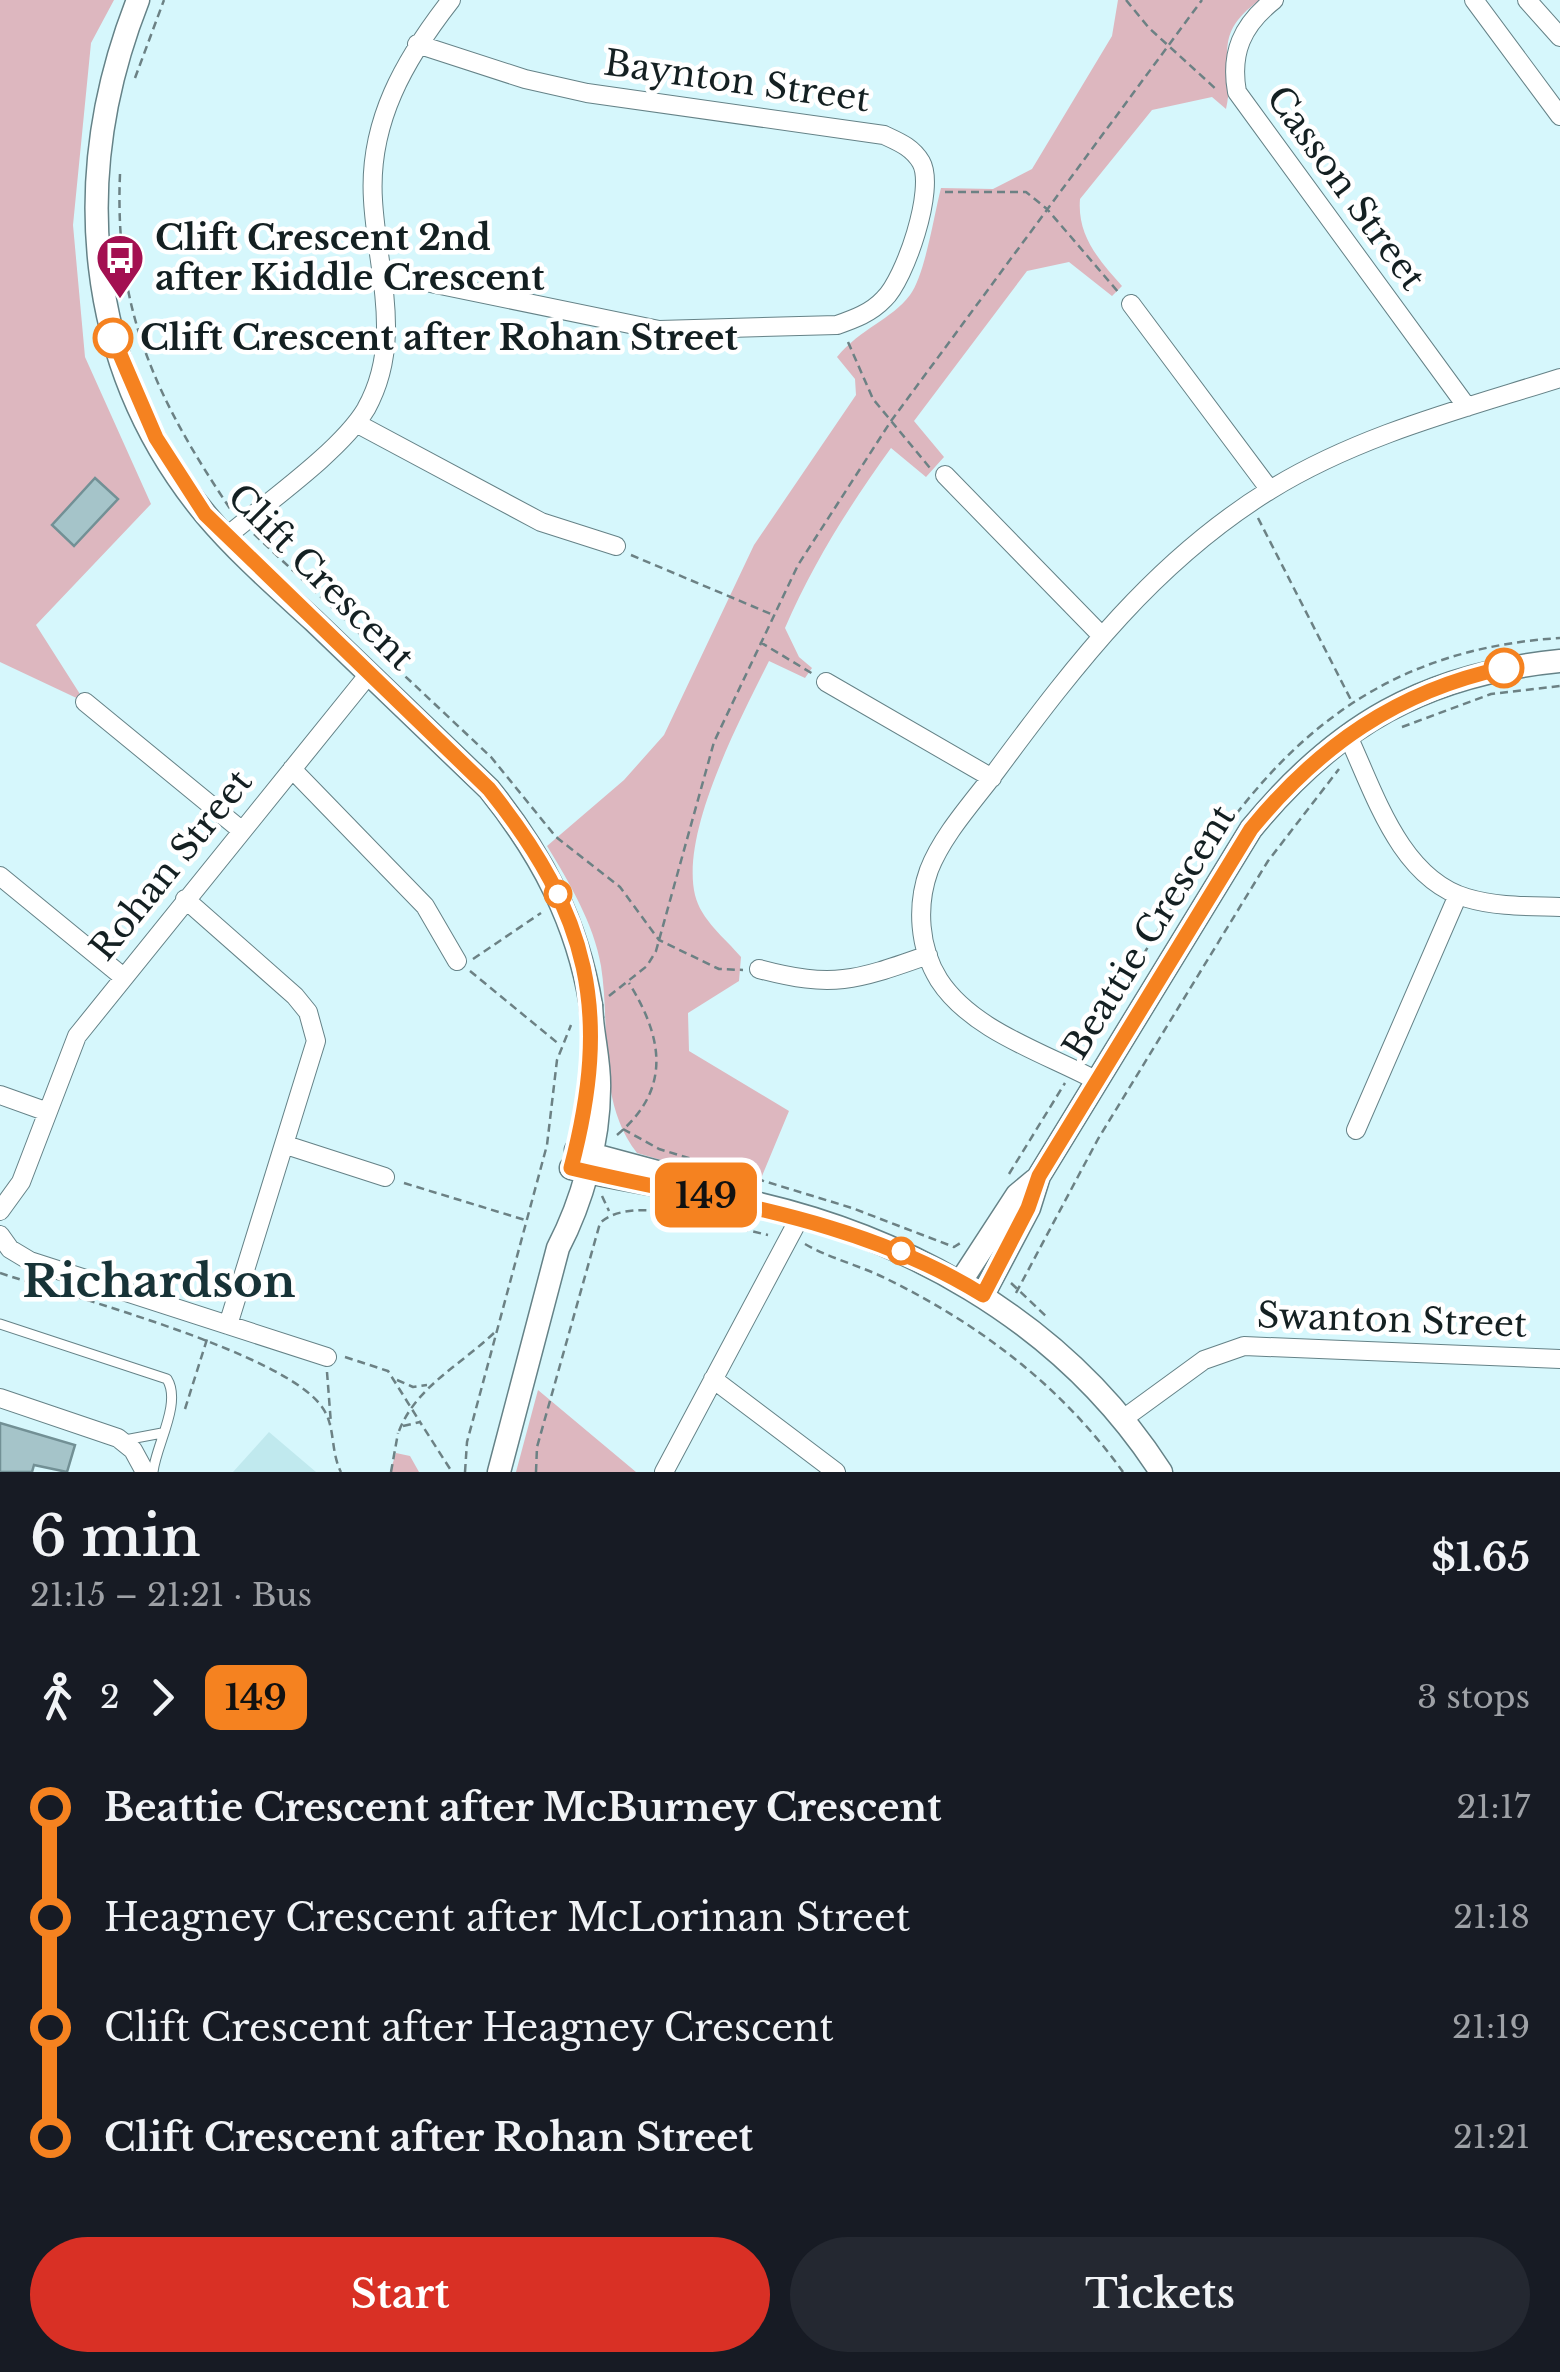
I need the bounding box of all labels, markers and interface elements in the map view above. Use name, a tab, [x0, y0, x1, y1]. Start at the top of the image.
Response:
street label: Baynton Street	[602, 41, 873, 120]
street label: Casson Street	[1258, 77, 1435, 298]
place label: Clift Crescent 2nd after Kiddle Crescent	[155, 216, 545, 299]
bus stop icon: Clift Crescent 2nd after Kiddle Crescent	[94, 232, 146, 300]
place label: Clift Crescent after Rohan Street	[140, 316, 738, 359]
marker: Clift Crescent after Rohan Street	[94, 319, 132, 357]
street label: Clift Crescent	[219, 475, 423, 679]
unlabelled marker	[1485, 649, 1523, 687]
street label: Rohan Street	[81, 761, 261, 969]
street label: Beattie Crescent	[1053, 797, 1244, 1067]
unlabelled marker	[545, 881, 571, 907]
line badge: 149	[648, 1162, 764, 1228]
text: 149	[675, 1174, 737, 1217]
unlabelled marker	[888, 1238, 914, 1264]
district label: Richardson	[22, 1253, 296, 1309]
street label: Swanton Street	[1256, 1293, 1528, 1346]
text: 6 min	[30, 1503, 201, 1571]
text: $1.65	[1431, 1534, 1530, 1581]
text: 21:15 – 21:21 · Bus	[30, 1575, 312, 1615]
icon: walk	[30, 1670, 85, 1725]
icon: forward	[135, 1670, 190, 1725]
text: 149	[225, 1676, 287, 1719]
text: 2	[100, 1677, 120, 1717]
text: 3 stops	[1417, 1677, 1530, 1717]
text: Beattie Crescent after McBurney Crescent	[104, 1784, 942, 1831]
text: 21:17	[1457, 1787, 1530, 1827]
text: Heagney Crescent after McLorinan Street	[104, 1894, 910, 1941]
text: 21:18	[1453, 1897, 1530, 1937]
text: Clift Crescent after Heagney Crescent	[104, 2004, 834, 2051]
text: 21:19	[1452, 2007, 1530, 2047]
text: Clift Crescent after Rohan Street	[104, 2114, 753, 2161]
text: 21:21	[1453, 2117, 1530, 2157]
button: Start	[30, 2237, 770, 2352]
button: Tickets	[790, 2237, 1530, 2352]

